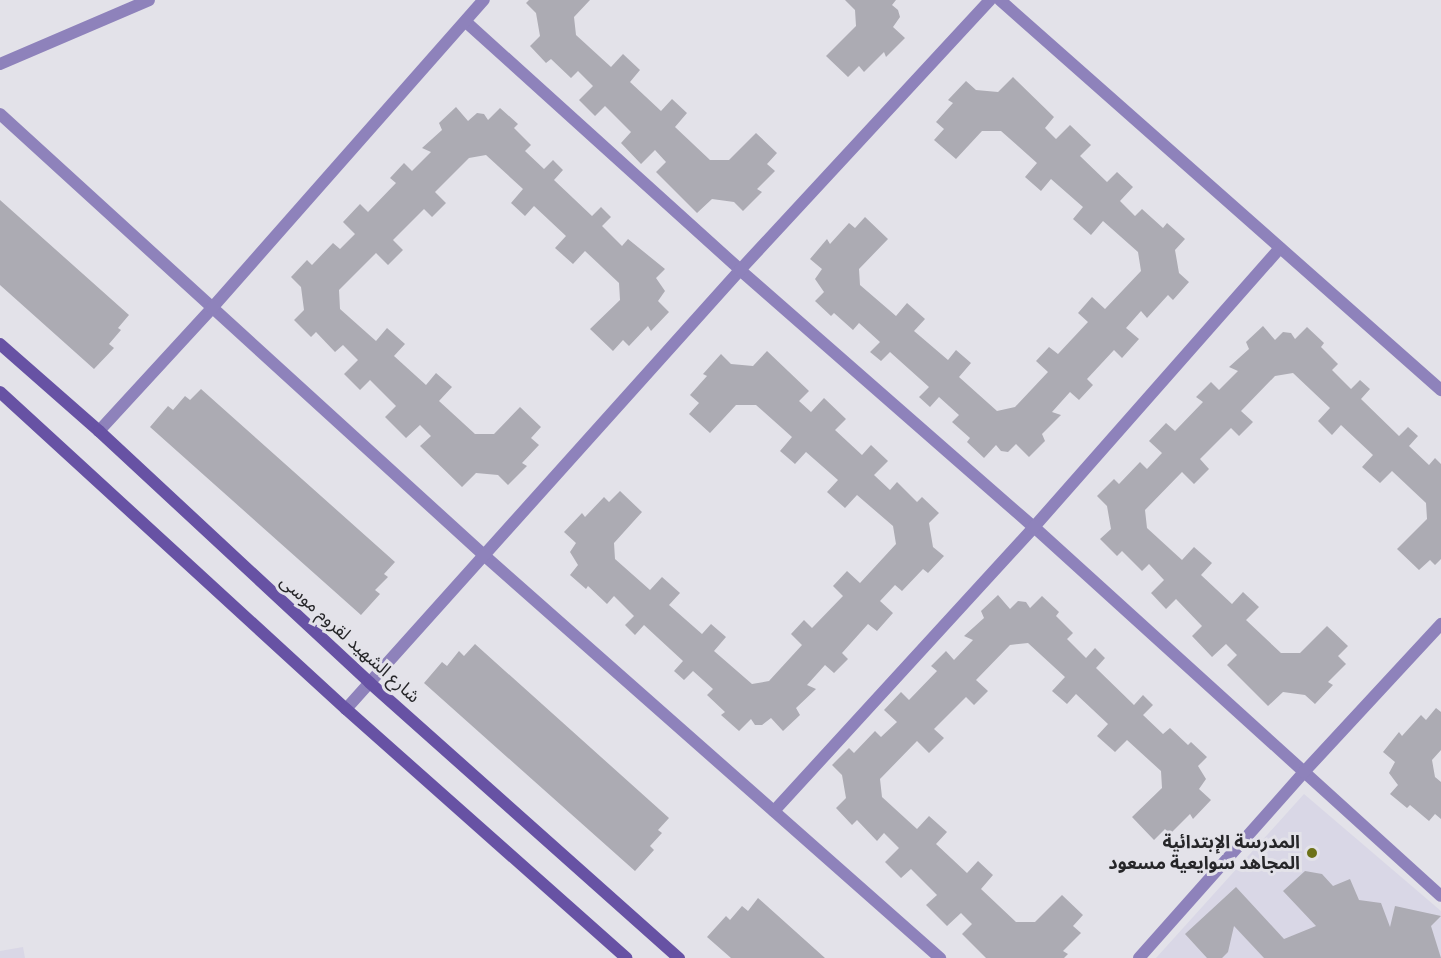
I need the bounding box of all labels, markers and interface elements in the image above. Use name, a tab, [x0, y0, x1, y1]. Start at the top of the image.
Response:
street label: شارع الشهيد لقروم موسى	[276, 571, 424, 707]
place label: المدرسة الإبتدائية المجاهد سوايعية مسعود	[1108, 832, 1300, 874]
marker: المدرسة الإبتدائية المجاهد سوايعية مسعود	[1305, 846, 1319, 860]

